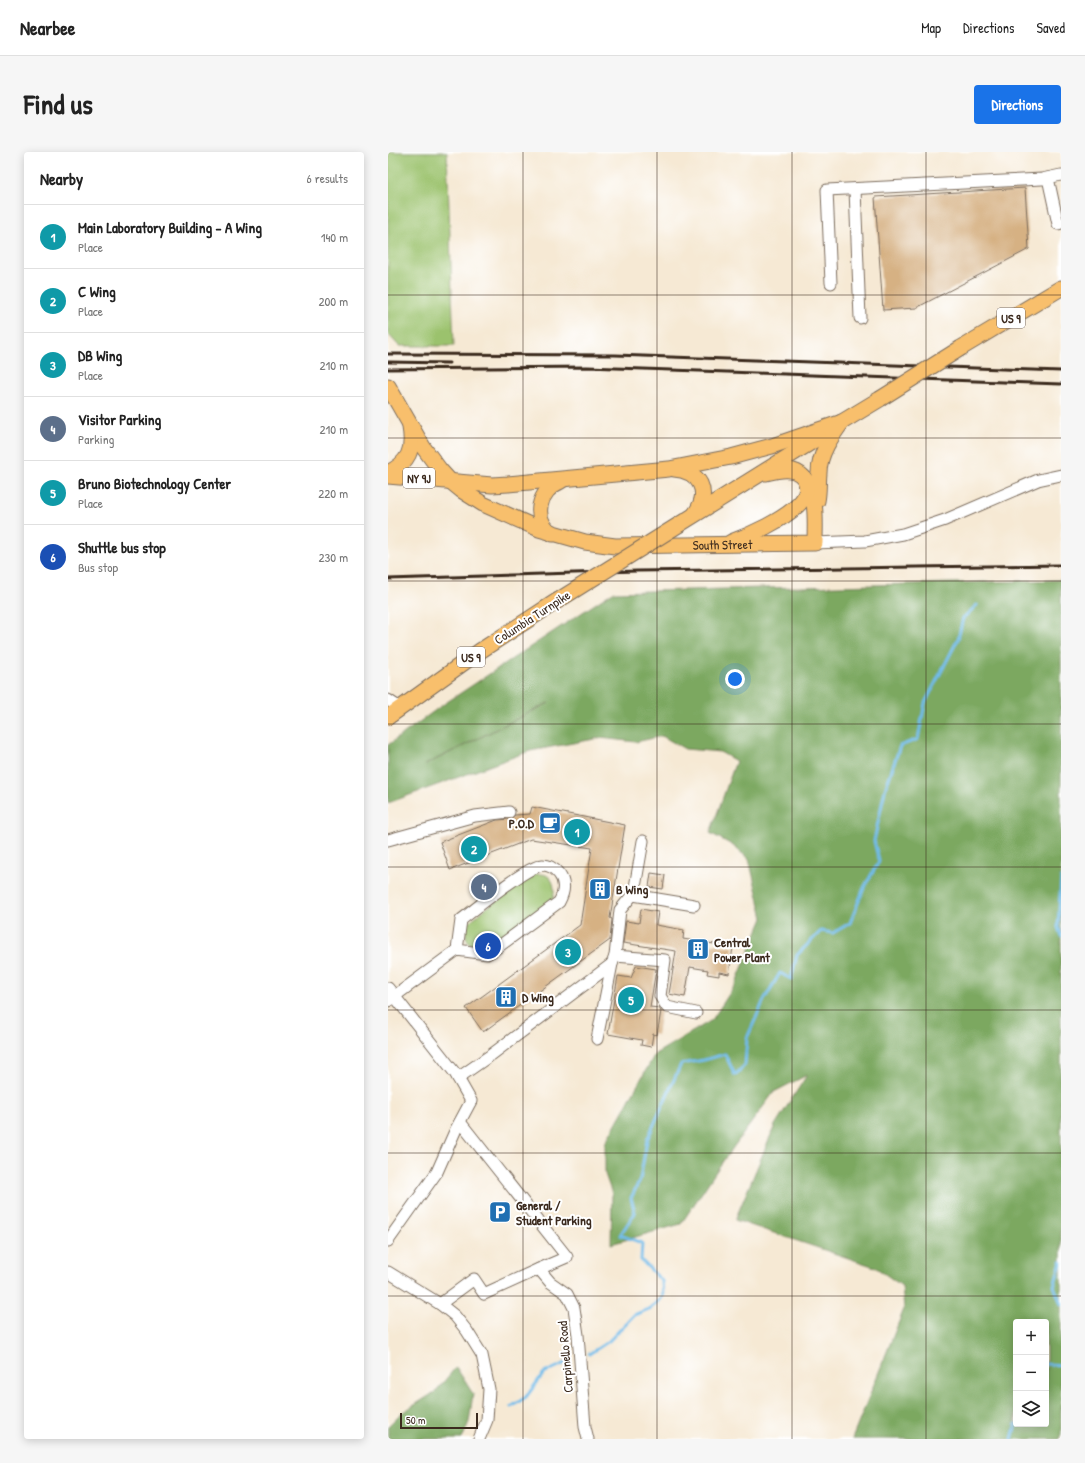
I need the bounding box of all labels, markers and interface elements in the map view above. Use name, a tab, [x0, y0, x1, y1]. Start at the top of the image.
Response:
text: Nearbee	[20, 15, 75, 41]
text: Map	[921, 18, 941, 37]
text: Directions	[963, 18, 1014, 37]
text: Saved	[1036, 18, 1065, 37]
text: Find us	[24, 85, 93, 123]
button: Directions	[974, 85, 1061, 124]
text: Nearby	[40, 167, 83, 190]
text: 6 results	[307, 169, 348, 187]
text: Main Laboratory Building - A Wing	[78, 217, 262, 238]
text: 1	[51, 228, 55, 246]
text: 140 m	[321, 228, 348, 246]
text: Place	[78, 238, 103, 256]
text: C Wing	[78, 281, 116, 302]
text: 2	[50, 292, 56, 310]
text: 200 m	[318, 292, 348, 310]
text: Place	[78, 302, 103, 320]
road number: US 9	[997, 308, 1025, 328]
text: DB Wing	[78, 345, 122, 366]
text: 3	[50, 356, 56, 374]
text: 210 m	[320, 356, 348, 374]
text: Place	[78, 366, 103, 384]
text: Visitor Parking	[78, 409, 161, 430]
text: 4	[51, 420, 55, 438]
text: 210 m	[320, 420, 348, 438]
text: Parking	[78, 430, 114, 448]
road number: NY 9J	[403, 468, 435, 488]
text: Bruno Biotechnology Center	[78, 473, 231, 494]
text: 5	[50, 484, 56, 502]
text: 220 m	[318, 484, 348, 502]
text: Place	[78, 494, 103, 512]
street label: South Street	[693, 535, 753, 554]
text: Shuttle bus stop	[78, 537, 166, 558]
text: 6	[50, 548, 56, 566]
text: 230 m	[318, 548, 348, 566]
text: Bus stop	[78, 558, 118, 576]
street label: Columbia Turnpike	[490, 586, 574, 648]
road number: US 9	[457, 647, 485, 667]
your location	[725, 669, 745, 689]
cafe icon: P.O.D	[537, 810, 563, 836]
place label: P.O.D	[509, 814, 535, 832]
pin: 1	[564, 817, 590, 847]
pin: 2	[461, 834, 487, 864]
pin: 4	[471, 872, 497, 902]
building icon: B Wing	[587, 876, 613, 902]
place label: B Wing	[616, 880, 648, 899]
pin: 6	[475, 931, 501, 961]
place label: Central Power Plant	[714, 933, 770, 966]
building icon: Central Power Plant	[685, 936, 711, 962]
pin: 3	[555, 937, 581, 967]
building icon: D Wing	[493, 984, 519, 1010]
pin: 5	[618, 985, 644, 1015]
place label: D Wing	[522, 988, 554, 1007]
place label: General / Student Parking	[516, 1196, 592, 1230]
parking icon: General / Student Parking	[487, 1199, 513, 1225]
map controls	[1013, 1319, 1049, 1427]
button: +	[1013, 1319, 1049, 1355]
street label: Carpinello Road	[553, 1320, 577, 1394]
button: −	[1013, 1355, 1049, 1391]
button: layers	[1013, 1391, 1049, 1427]
scale bar	[400, 1411, 478, 1430]
text: 50 m	[406, 1413, 426, 1427]

